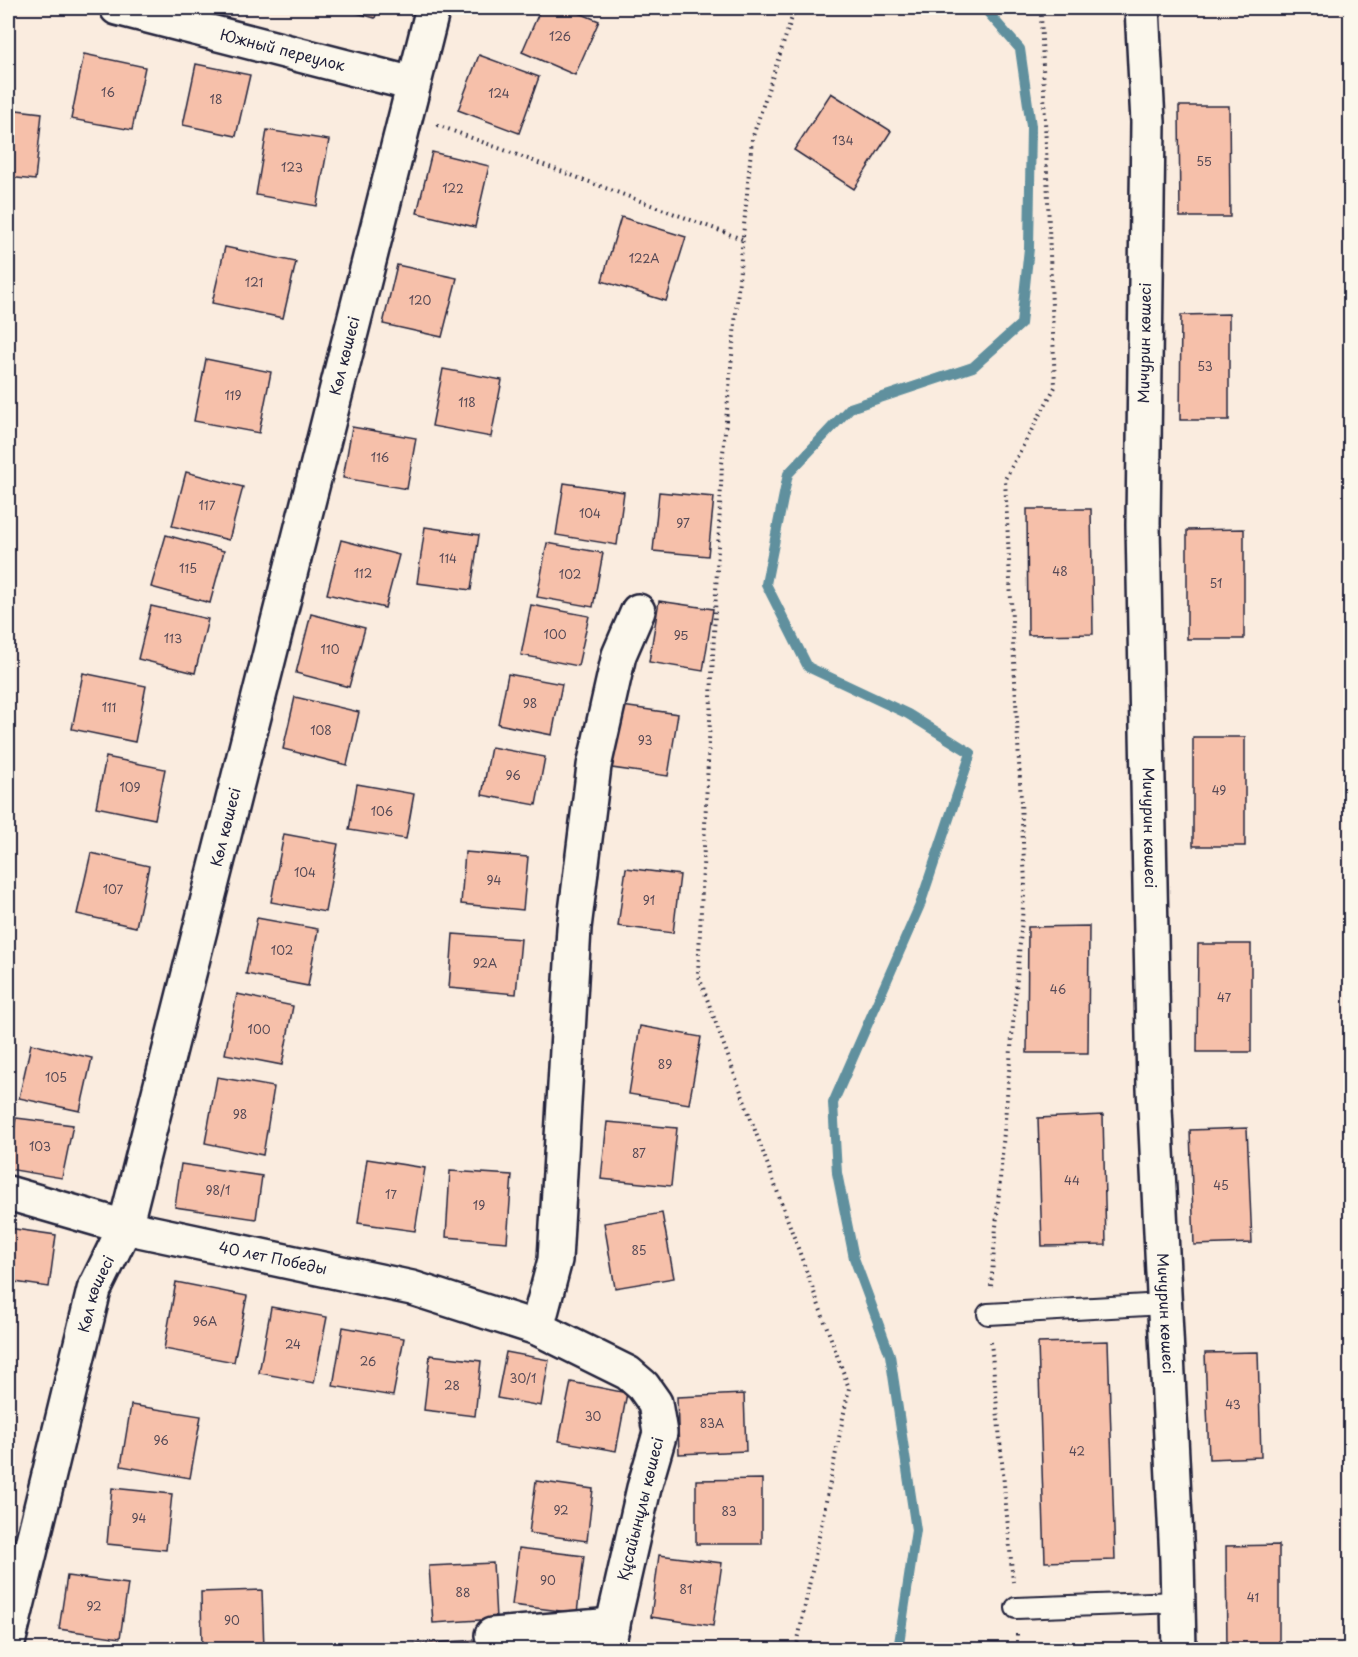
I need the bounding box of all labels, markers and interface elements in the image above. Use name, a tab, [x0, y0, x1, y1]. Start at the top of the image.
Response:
street label: Южный переулок	[218, 22, 348, 76]
house number: 126	[549, 27, 571, 45]
house number: 16	[101, 83, 115, 101]
house number: 124	[488, 84, 510, 102]
house number: 18	[210, 90, 222, 108]
house number: 134	[832, 131, 854, 149]
house number: 55	[1196, 152, 1212, 170]
house number: 123	[281, 158, 303, 176]
house number: 122	[442, 179, 464, 197]
house number: 122А	[629, 249, 659, 267]
house number: 121	[245, 273, 263, 291]
street label: Мичурин көшесі	[1131, 282, 1156, 404]
house number: 120	[409, 291, 431, 309]
street label: Көл көшесі	[323, 314, 365, 397]
house number: 53	[1197, 357, 1213, 375]
house number: 119	[224, 386, 242, 404]
house number: 118	[458, 393, 476, 411]
house number: 116	[371, 448, 389, 466]
house number: 117	[199, 496, 216, 514]
house number: 104	[579, 504, 601, 522]
house number: 97	[676, 514, 690, 532]
house number: 114	[439, 549, 457, 567]
house number: 115	[179, 559, 197, 577]
house number: 48	[1052, 562, 1068, 580]
house number: 112	[354, 564, 372, 582]
house number: 102	[559, 565, 581, 583]
house number: 51	[1210, 574, 1222, 592]
house number: 100	[544, 625, 567, 643]
house number: 95	[674, 626, 688, 644]
house number: 113	[164, 629, 182, 647]
house number: 110	[321, 640, 340, 658]
house number: 98	[523, 694, 537, 712]
house number: 111	[102, 698, 116, 716]
house number: 108	[310, 721, 332, 739]
house number: 93	[638, 731, 652, 749]
house number: 96	[505, 766, 521, 784]
street label: Мичурин көшесі	[1138, 767, 1163, 888]
house number: 109	[119, 778, 141, 796]
house number: 49	[1212, 781, 1226, 799]
street label: Көл көшесі	[204, 785, 246, 869]
house number: 106	[371, 802, 393, 820]
house number: 104	[294, 863, 316, 881]
house number: 94	[487, 871, 502, 889]
house number: 107	[103, 880, 124, 898]
house number: 91	[643, 891, 655, 909]
house number: 102	[271, 941, 293, 959]
house number: 92А	[473, 954, 497, 972]
house number: 46	[1050, 980, 1066, 998]
house number: 47	[1217, 988, 1232, 1006]
house number: 100	[248, 1020, 271, 1038]
house number: 89	[658, 1055, 672, 1073]
house number: 105	[45, 1068, 67, 1086]
house number: 98	[233, 1105, 247, 1123]
house number: 103	[29, 1137, 51, 1155]
house number: 87	[632, 1144, 646, 1162]
house number: 44	[1064, 1171, 1080, 1189]
house number: 45	[1213, 1176, 1229, 1194]
house number: 98/1	[206, 1181, 230, 1199]
house number: 17	[385, 1185, 397, 1203]
house number: 19	[473, 1196, 485, 1214]
street label: 40 лет Победы	[217, 1234, 329, 1280]
house number: 85	[632, 1241, 646, 1259]
street label: Көл көшесі	[71, 1251, 119, 1335]
street label: Мичурин көшесі	[1152, 1252, 1181, 1374]
house number: 96А	[193, 1312, 217, 1330]
house number: 24	[285, 1335, 301, 1353]
house number: 26	[360, 1352, 376, 1370]
house number: 30/1	[510, 1369, 536, 1387]
house number: 28	[444, 1376, 460, 1394]
house number: 43	[1225, 1395, 1241, 1413]
house number: 30	[585, 1407, 602, 1425]
house number: 83А	[700, 1414, 724, 1432]
house number: 96	[153, 1431, 169, 1449]
street label: Құсайынұлы көшесі	[611, 1435, 668, 1583]
house number: 42	[1069, 1442, 1085, 1460]
house number: 92	[553, 1501, 569, 1519]
house number: 83	[721, 1502, 737, 1520]
house number: 94	[132, 1509, 147, 1527]
house number: 90	[540, 1571, 556, 1589]
house number: 81	[680, 1580, 692, 1598]
house number: 88	[456, 1583, 470, 1601]
house number: 41	[1247, 1588, 1259, 1606]
house number: 92	[86, 1597, 102, 1615]
house number: 90	[224, 1611, 240, 1629]

